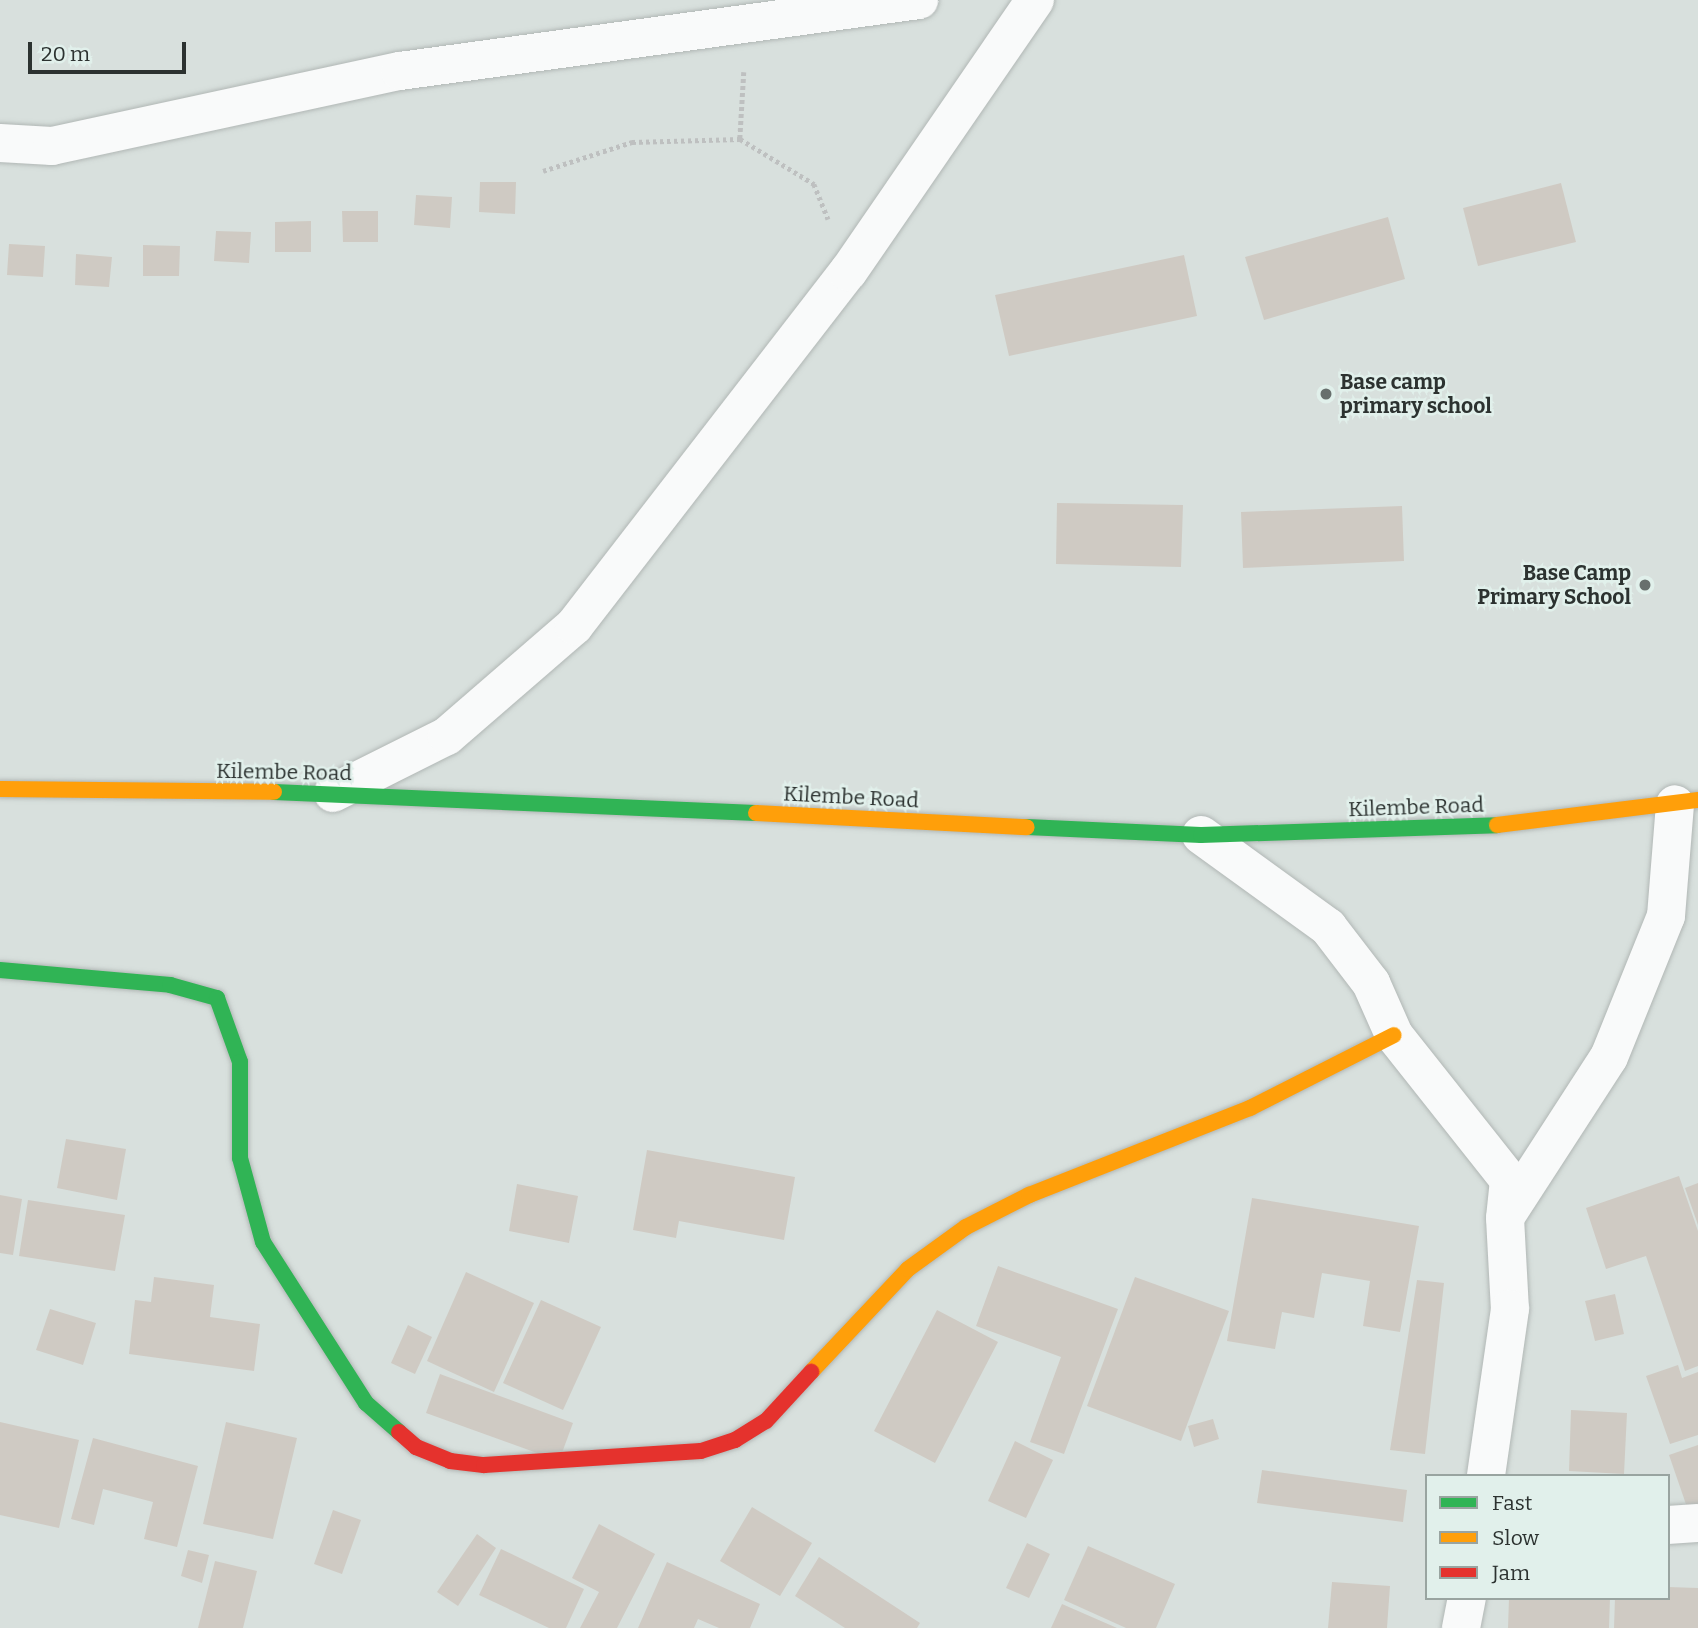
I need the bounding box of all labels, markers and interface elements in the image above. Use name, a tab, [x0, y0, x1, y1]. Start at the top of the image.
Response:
scale bar	[32, 28, 189, 72]
text: 20 m	[41, 41, 90, 67]
place label: Base camp primary school	[1340, 369, 1492, 419]
marker: Base camp primary school	[1318, 386, 1334, 402]
place label: Base Camp Primary School	[1477, 560, 1631, 610]
marker: Base Camp Primary School	[1637, 577, 1653, 593]
street label: Kilembe Road	[216, 758, 352, 786]
street label: Kilembe Road	[783, 781, 919, 813]
street label: Kilembe Road	[1348, 792, 1484, 822]
legend	[1425, 1474, 1670, 1600]
text: Fast	[1492, 1490, 1532, 1516]
text: Slow	[1492, 1525, 1539, 1551]
text: Jam	[1492, 1560, 1530, 1586]

